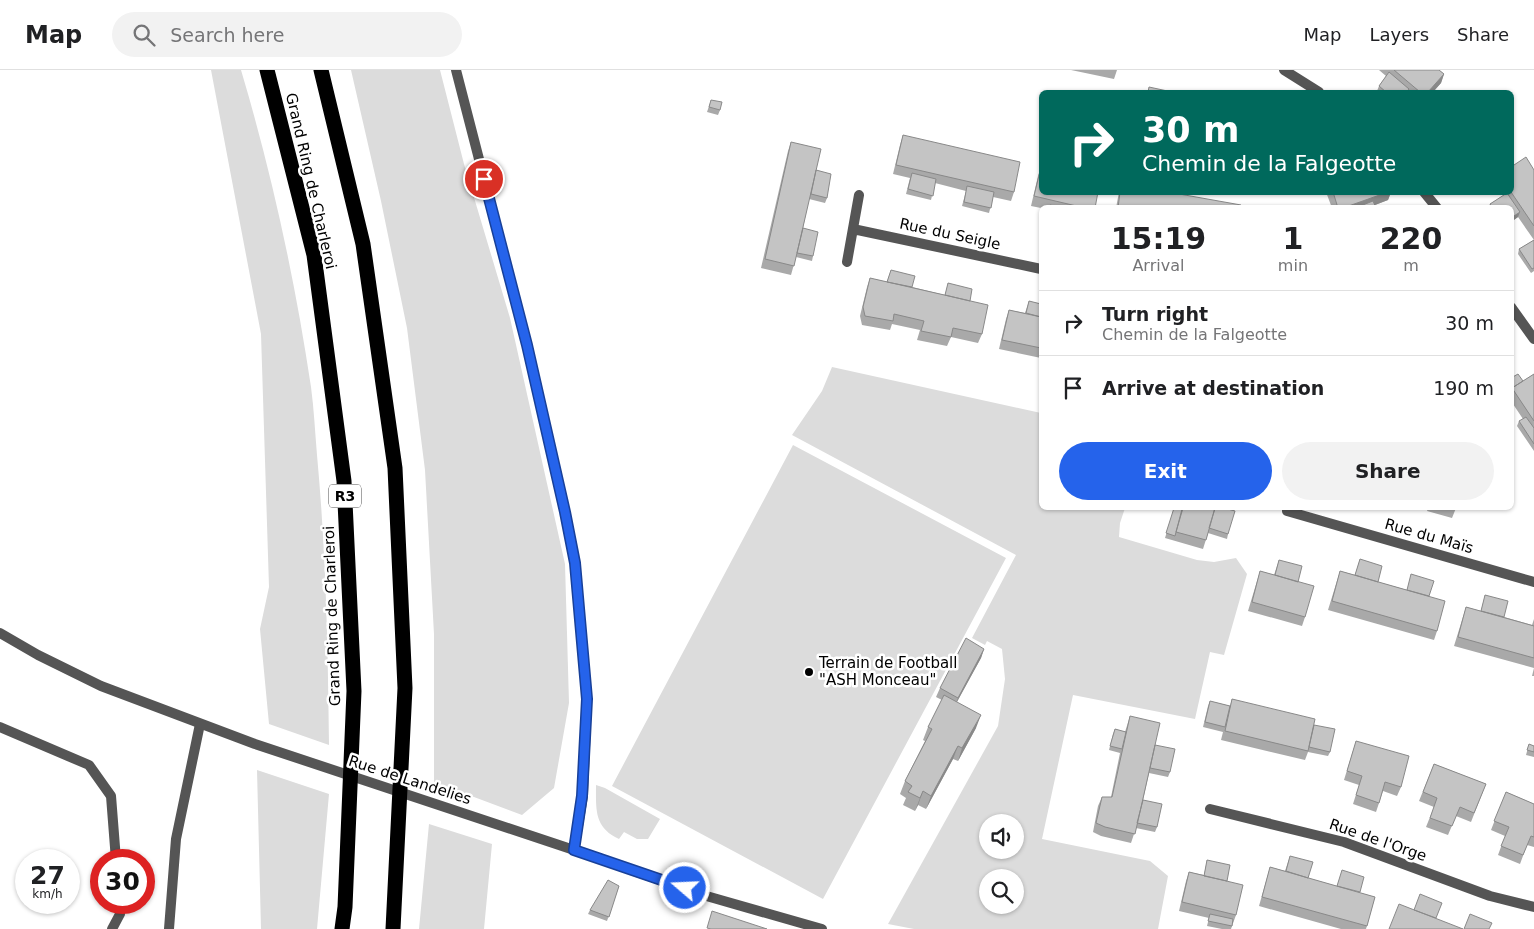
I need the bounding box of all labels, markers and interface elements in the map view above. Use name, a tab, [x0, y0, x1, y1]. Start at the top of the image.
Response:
search box	[112, 12, 462, 57]
text: Map	[25, 21, 82, 49]
icon: search	[130, 21, 158, 49]
text: Search here	[170, 24, 284, 46]
text: Map	[1303, 24, 1341, 45]
text: Layers	[1369, 24, 1429, 45]
text: Share	[1457, 24, 1509, 45]
street label: Grand Ring de Charleroi	[282, 91, 340, 271]
icon: right	[1059, 110, 1124, 175]
text: 30 m	[1142, 110, 1239, 150]
text: Chemin de la Falgeotte	[1142, 151, 1396, 176]
pin	[463, 158, 505, 200]
icon: arrive	[470, 165, 498, 193]
street label: Rue du Seigle	[898, 215, 1002, 253]
text: 15:19	[1111, 221, 1206, 256]
text: 1	[1282, 221, 1303, 256]
text: 220	[1380, 221, 1442, 256]
text: Arrival	[1132, 256, 1184, 275]
text: min	[1278, 256, 1308, 275]
text: m	[1403, 256, 1419, 275]
text: Turn right	[1102, 303, 1208, 325]
icon: right	[1059, 309, 1087, 337]
text: 30 m	[1445, 312, 1494, 334]
text: Chemin de la Falgeotte	[1102, 325, 1287, 344]
icon: arrive	[1059, 374, 1087, 402]
text: Arrive at destination	[1102, 377, 1324, 399]
text: 190 m	[1433, 377, 1494, 399]
button: Exit	[1059, 442, 1272, 500]
button: Share	[1282, 442, 1494, 500]
road number: R3	[329, 484, 361, 508]
street label: Rue du Maïs	[1383, 515, 1475, 557]
street label: Grand Ring de Charleroi	[320, 525, 344, 707]
place label: Terrain de Football "ASH Monceau"	[818, 654, 957, 689]
marker: Terrain de Football "ASH Monceau"	[803, 666, 815, 678]
street label: Rue de Landelies	[346, 752, 474, 808]
map controls	[979, 814, 1024, 914]
button: sound	[979, 814, 1024, 859]
street label: Rue de l'Orge	[1327, 815, 1429, 865]
speed limit sign: 30	[90, 849, 155, 914]
text: 27	[30, 861, 65, 890]
position arrow	[658, 861, 710, 913]
button: search	[979, 869, 1024, 914]
text: km/h	[32, 887, 63, 901]

